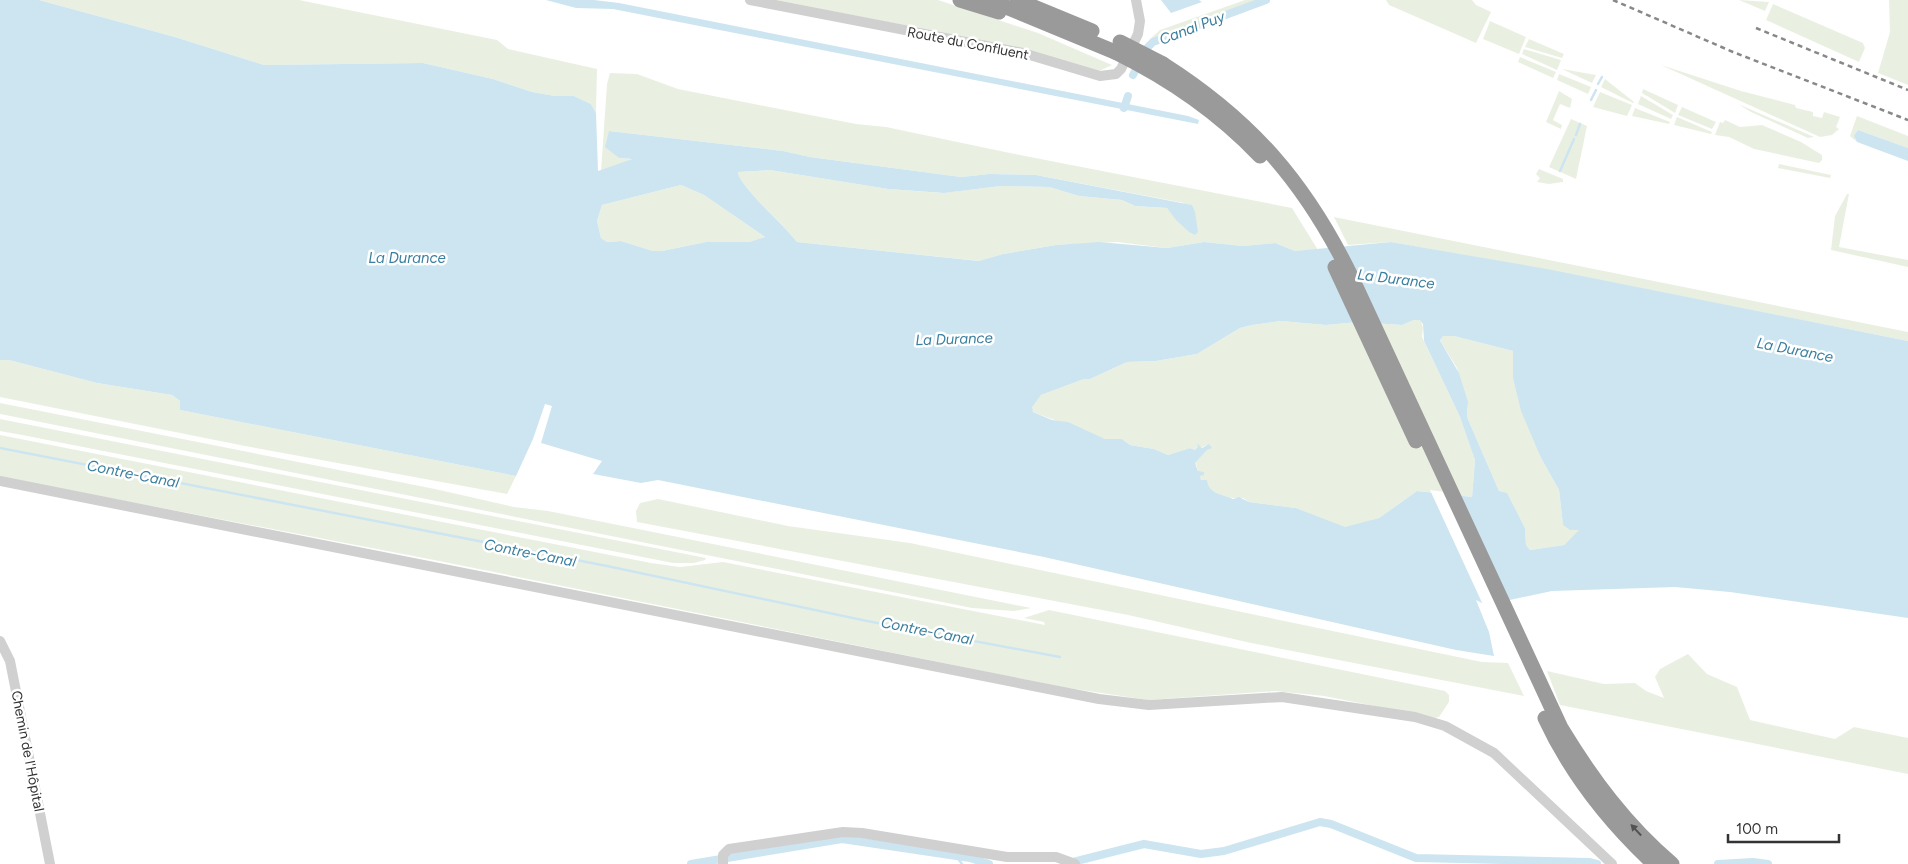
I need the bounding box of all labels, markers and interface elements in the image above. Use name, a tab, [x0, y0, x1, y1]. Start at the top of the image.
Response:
water label: Canal Puy	[1157, 7, 1228, 49]
street label: Route du Confluent	[906, 23, 1030, 64]
water label: La Durance	[368, 249, 446, 267]
water label: La Durance	[1356, 265, 1436, 293]
water label: La Durance	[915, 329, 993, 349]
water label: La Durance	[1755, 334, 1835, 366]
water label: Contre-Canal	[85, 456, 181, 492]
water label: Contre-Canal	[482, 535, 578, 571]
water label: Contre-Canal	[879, 613, 975, 649]
street label: Chemin de l'Hôpital	[7, 689, 48, 813]
scale bar	[1728, 812, 1839, 844]
text: 100 m	[1736, 820, 1778, 838]
one-way arrow	[1631, 824, 1642, 837]

